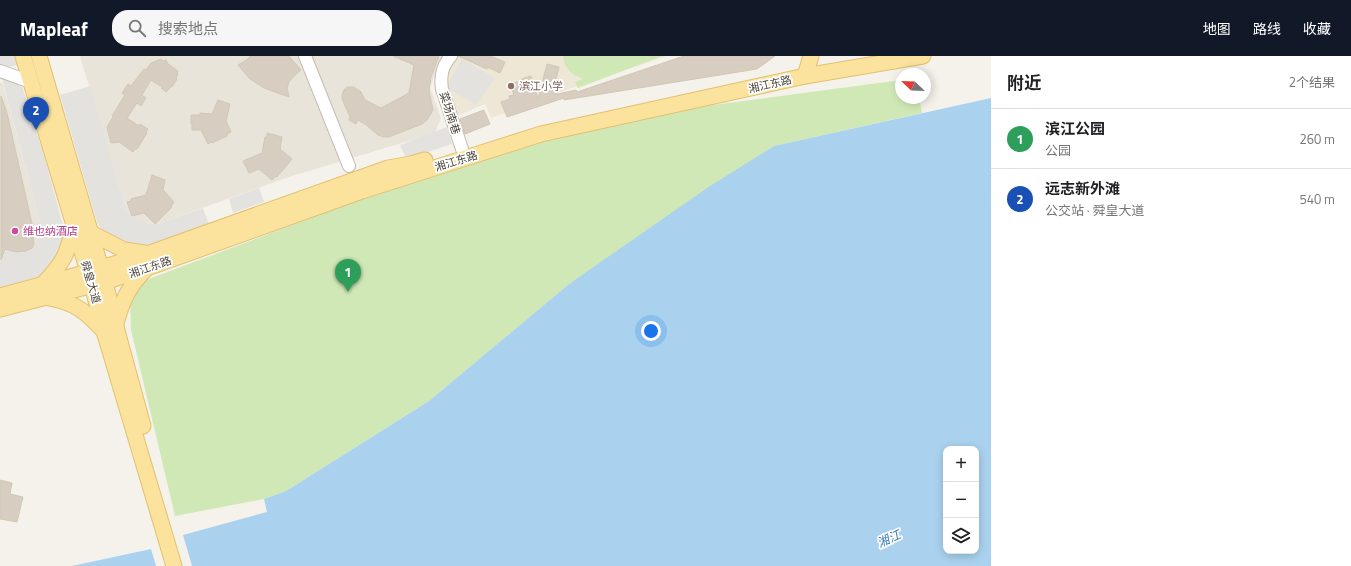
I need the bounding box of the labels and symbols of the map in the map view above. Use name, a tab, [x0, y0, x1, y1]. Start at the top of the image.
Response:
north arrow	[895, 68, 931, 104]
street label: 湘江东路	[747, 71, 793, 97]
place label: 滨江小学	[519, 78, 563, 94]
marker: 滨江小学	[506, 81, 516, 91]
street label: 菜场南巷	[436, 90, 464, 136]
pin: 2	[23, 97, 49, 130]
street label: 湘江东路	[433, 147, 479, 175]
place label: 维也纳酒店	[23, 223, 78, 239]
marker: 维也纳酒店	[10, 226, 20, 236]
street label: 湘江东路	[127, 252, 173, 282]
street label: 舜皇大道	[77, 259, 105, 305]
pin: 1	[335, 259, 361, 292]
your location	[641, 321, 661, 341]
water label: 湘江	[874, 524, 905, 552]

